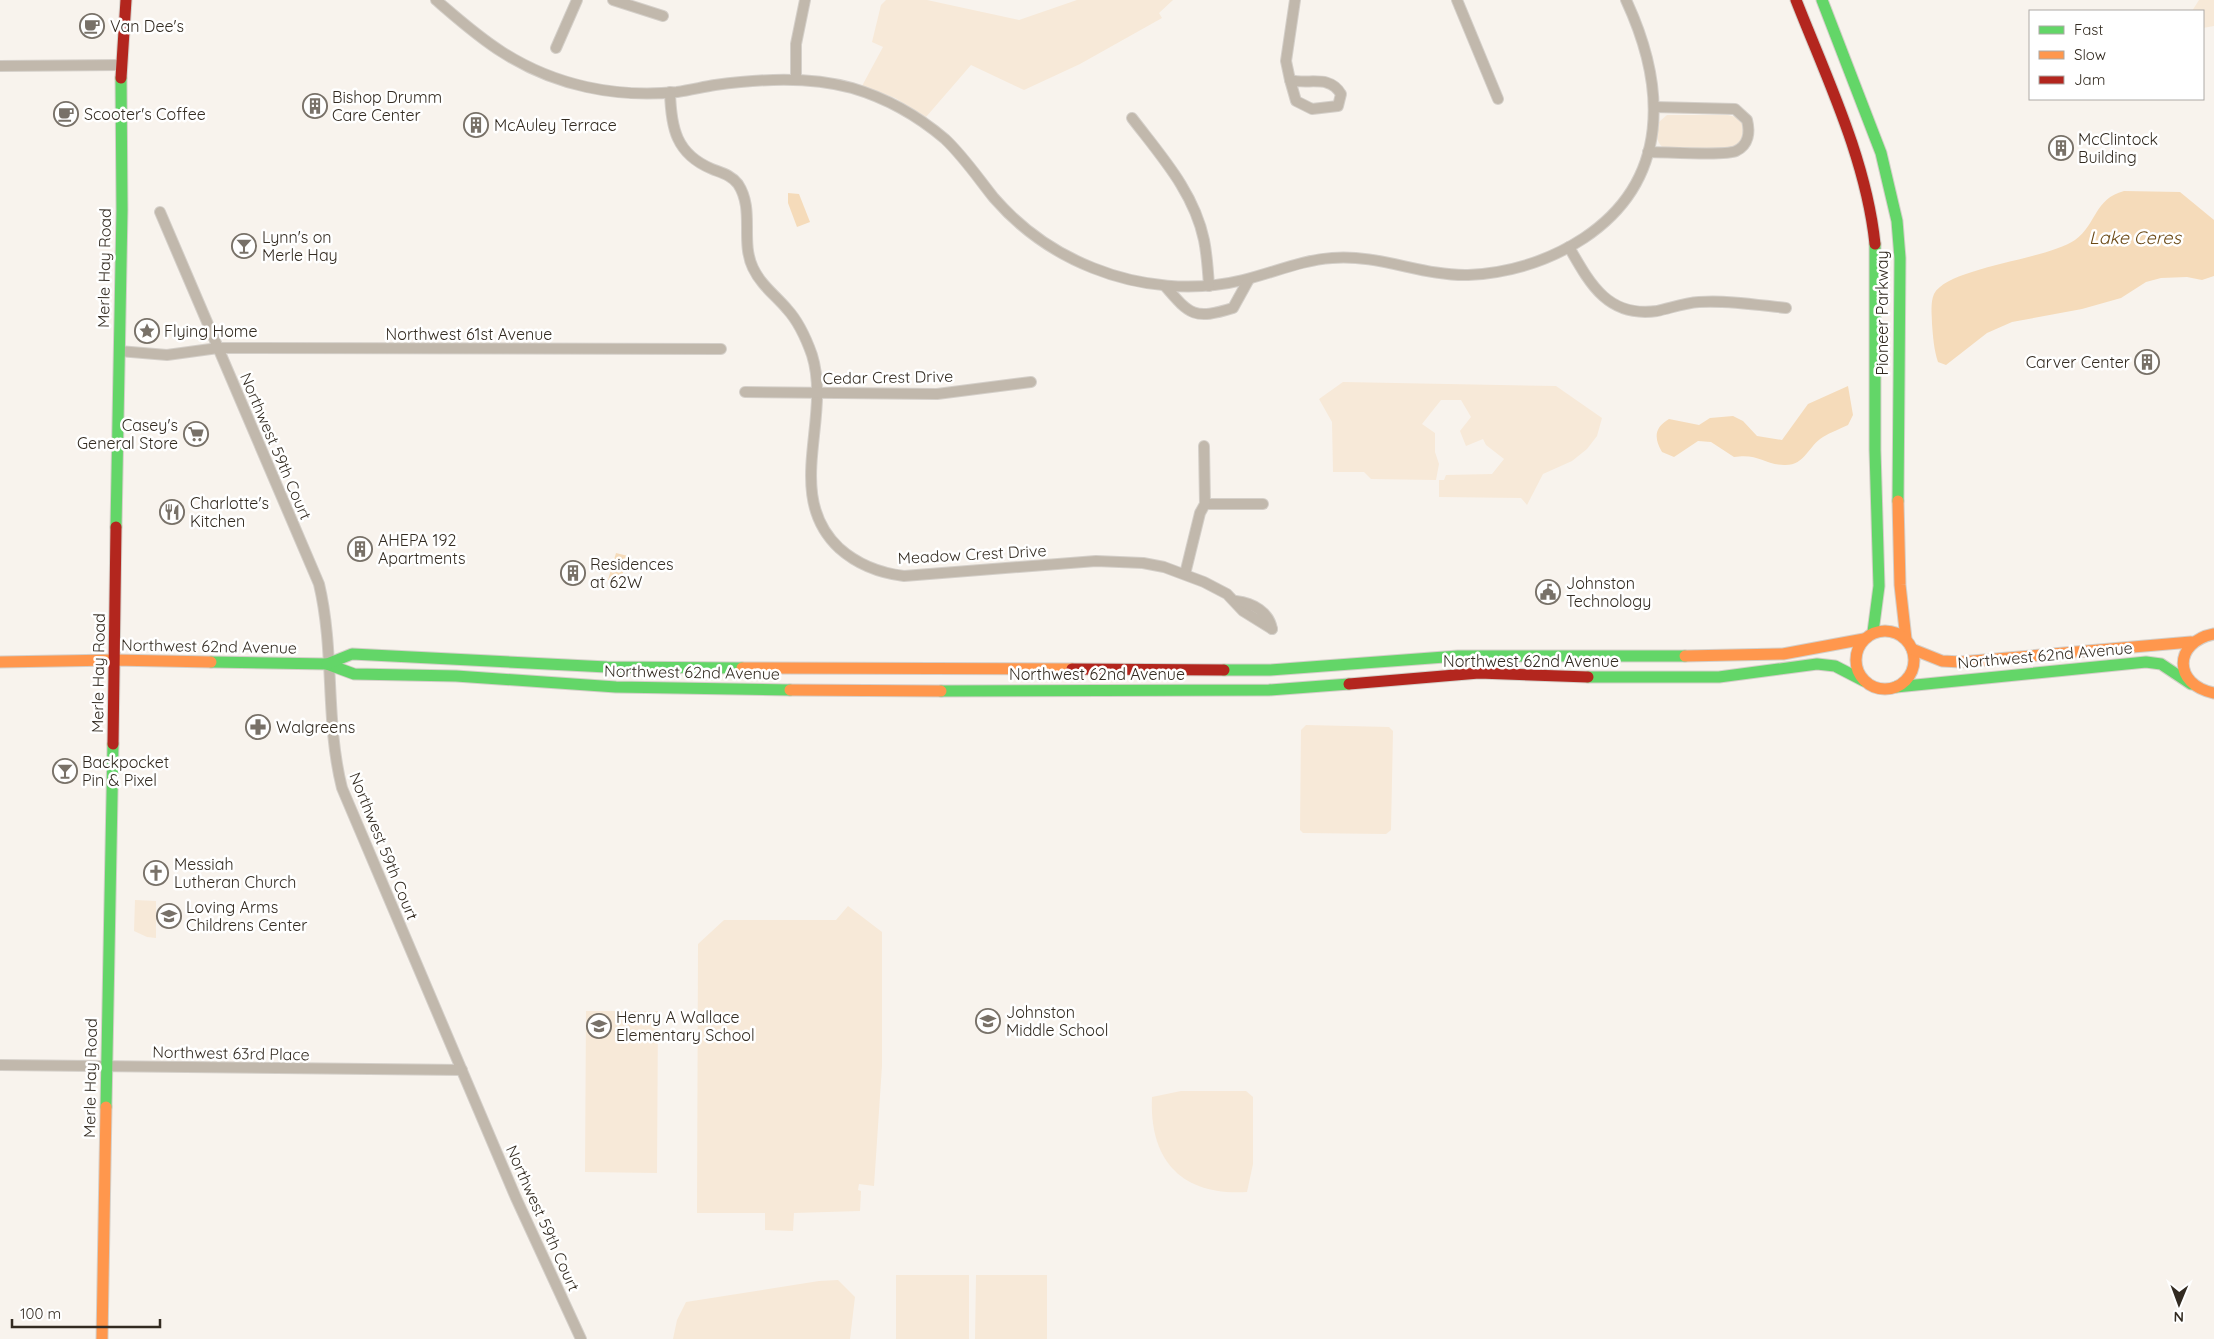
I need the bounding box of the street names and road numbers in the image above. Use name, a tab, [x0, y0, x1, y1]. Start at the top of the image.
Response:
street label: Merle Hay Road	[93, 208, 115, 328]
street label: Pioneer Parkway	[1872, 250, 1892, 376]
street label: Northwest 61st Avenue	[386, 324, 552, 344]
street label: Cedar Crest Drive	[823, 366, 953, 388]
street label: Northwest 59th Court	[236, 370, 316, 522]
street label: Meadow Crest Drive	[897, 540, 1047, 568]
street label: Merle Hay Road	[87, 613, 109, 733]
street label: Northwest 62nd Avenue	[121, 634, 297, 658]
street label: Northwest 62nd Avenue	[1957, 637, 2133, 673]
street label: Northwest 62nd Avenue	[1443, 651, 1619, 671]
street label: Northwest 62nd Avenue	[604, 660, 780, 684]
street label: Northwest 62nd Avenue	[1009, 664, 1185, 684]
street label: Northwest 59th Court	[345, 769, 423, 923]
street label: Merle Hay Road	[79, 1018, 101, 1138]
street label: Northwest 63rd Place	[152, 1042, 310, 1064]
street label: Northwest 59th Court	[502, 1142, 584, 1294]

